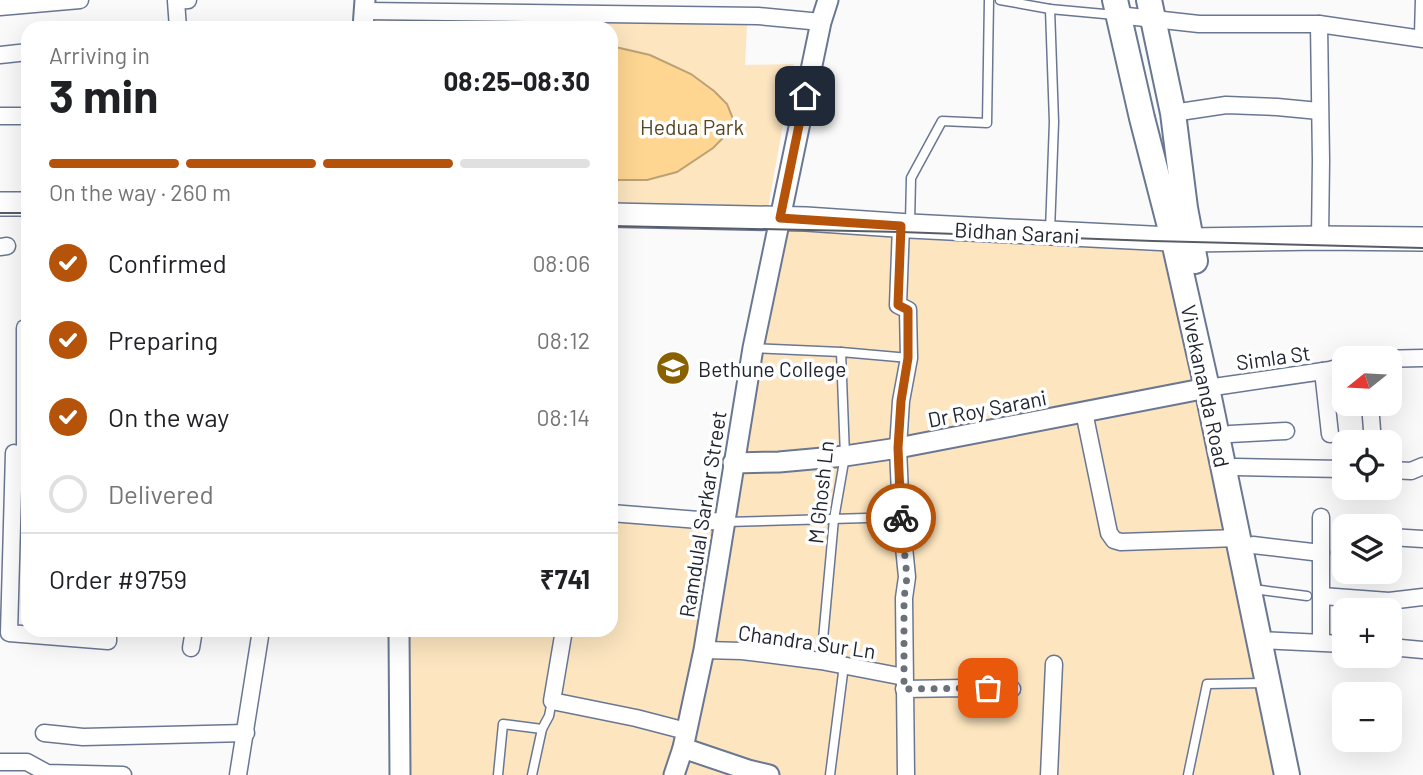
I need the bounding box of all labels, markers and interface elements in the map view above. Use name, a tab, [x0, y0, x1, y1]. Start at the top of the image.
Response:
text: Arriving in	[49, 41, 150, 69]
text: 08:25–08:30	[443, 65, 590, 96]
pin	[775, 66, 835, 126]
text: 3 min	[49, 67, 158, 122]
icon: home	[786, 77, 824, 115]
park label: Hedua Park	[640, 114, 744, 139]
text: On the way · 260 m	[49, 178, 231, 206]
street label: Bidhan Sarani	[954, 216, 1080, 248]
icon: check	[49, 244, 87, 282]
text: Confirmed	[108, 247, 227, 278]
text: 08:06	[532, 249, 590, 277]
street label: Vivekananda Road	[1177, 302, 1235, 470]
icon: check	[49, 321, 87, 359]
text: Preparing	[108, 324, 218, 355]
text: 08:12	[537, 326, 590, 354]
street label: Simla St	[1234, 339, 1312, 375]
north arrow	[1332, 346, 1402, 416]
map controls	[1332, 346, 1402, 752]
school or university icon: Bethune College	[654, 349, 692, 387]
place label: Bethune College	[698, 356, 846, 381]
street label: Dr Roy Sarani	[925, 384, 1049, 432]
icon: check	[49, 398, 87, 436]
text: On the way	[108, 401, 229, 432]
text: 08:14	[537, 403, 590, 431]
street label: Ramdulal Sarkar Street	[673, 409, 731, 619]
button: locate	[1332, 430, 1402, 500]
street label: M Ghosh Ln	[802, 439, 838, 545]
text: Delivered	[108, 478, 214, 509]
courier	[866, 483, 936, 553]
icon: bike	[882, 499, 920, 537]
button: layers	[1332, 514, 1402, 584]
text: Order #9759	[49, 563, 187, 594]
text: ₹741	[540, 563, 590, 594]
button: +	[1332, 598, 1402, 668]
street label: Chandra Sur Ln	[737, 619, 877, 663]
pin	[958, 658, 1018, 718]
icon: bag	[969, 669, 1007, 707]
button: −	[1332, 682, 1402, 752]

